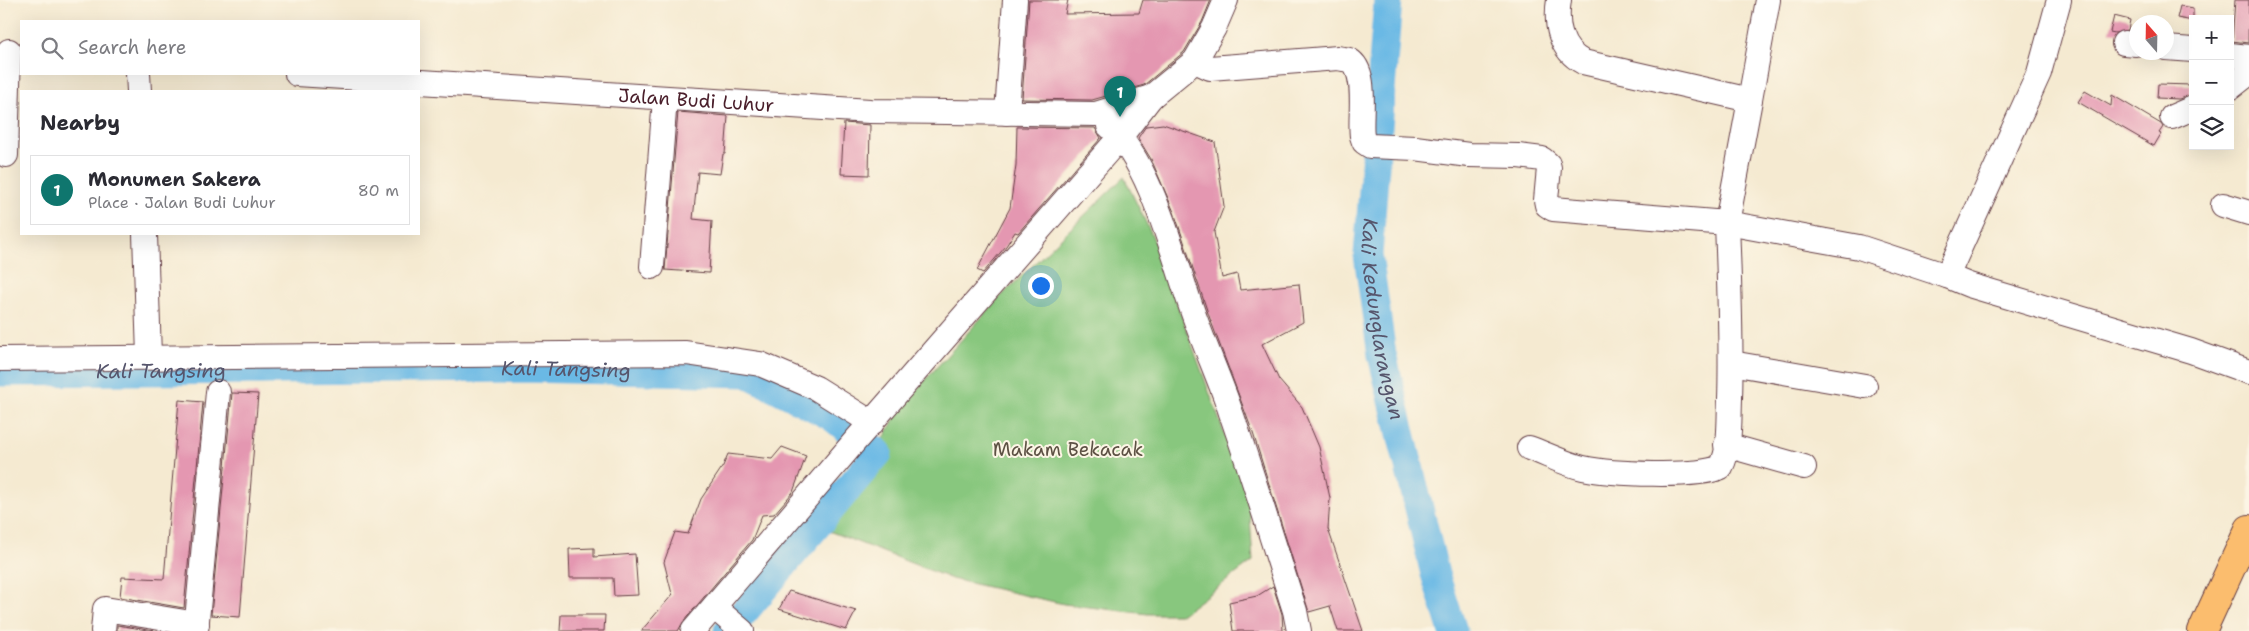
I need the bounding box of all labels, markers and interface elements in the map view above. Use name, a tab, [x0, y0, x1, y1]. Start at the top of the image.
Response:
north arrow	[2129, 15, 2174, 60]
map controls	[2189, 15, 2234, 150]
button: +	[2189, 15, 2234, 60]
search box	[20, 20, 420, 75]
icon: search	[38, 34, 66, 62]
text: Search here	[78, 35, 187, 60]
button: −	[2189, 60, 2234, 105]
pin: 1	[1104, 76, 1136, 117]
street label: Jalan Budi Luhur	[617, 82, 775, 117]
button: layers	[2189, 105, 2234, 150]
text: Nearby	[40, 109, 120, 137]
text: Monumen Sakera	[88, 167, 261, 192]
text: 1	[53, 180, 61, 201]
text: 80 m	[358, 180, 399, 201]
text: Place · Jalan Budi Luhur	[88, 192, 276, 213]
water label: Kali Kedunglarangan	[1355, 217, 1410, 422]
your location	[1028, 273, 1054, 299]
water label: Kali Tangsing	[501, 355, 631, 383]
water label: Kali Tangsing	[96, 357, 226, 384]
park label: Makam Bekacak	[993, 437, 1143, 462]

